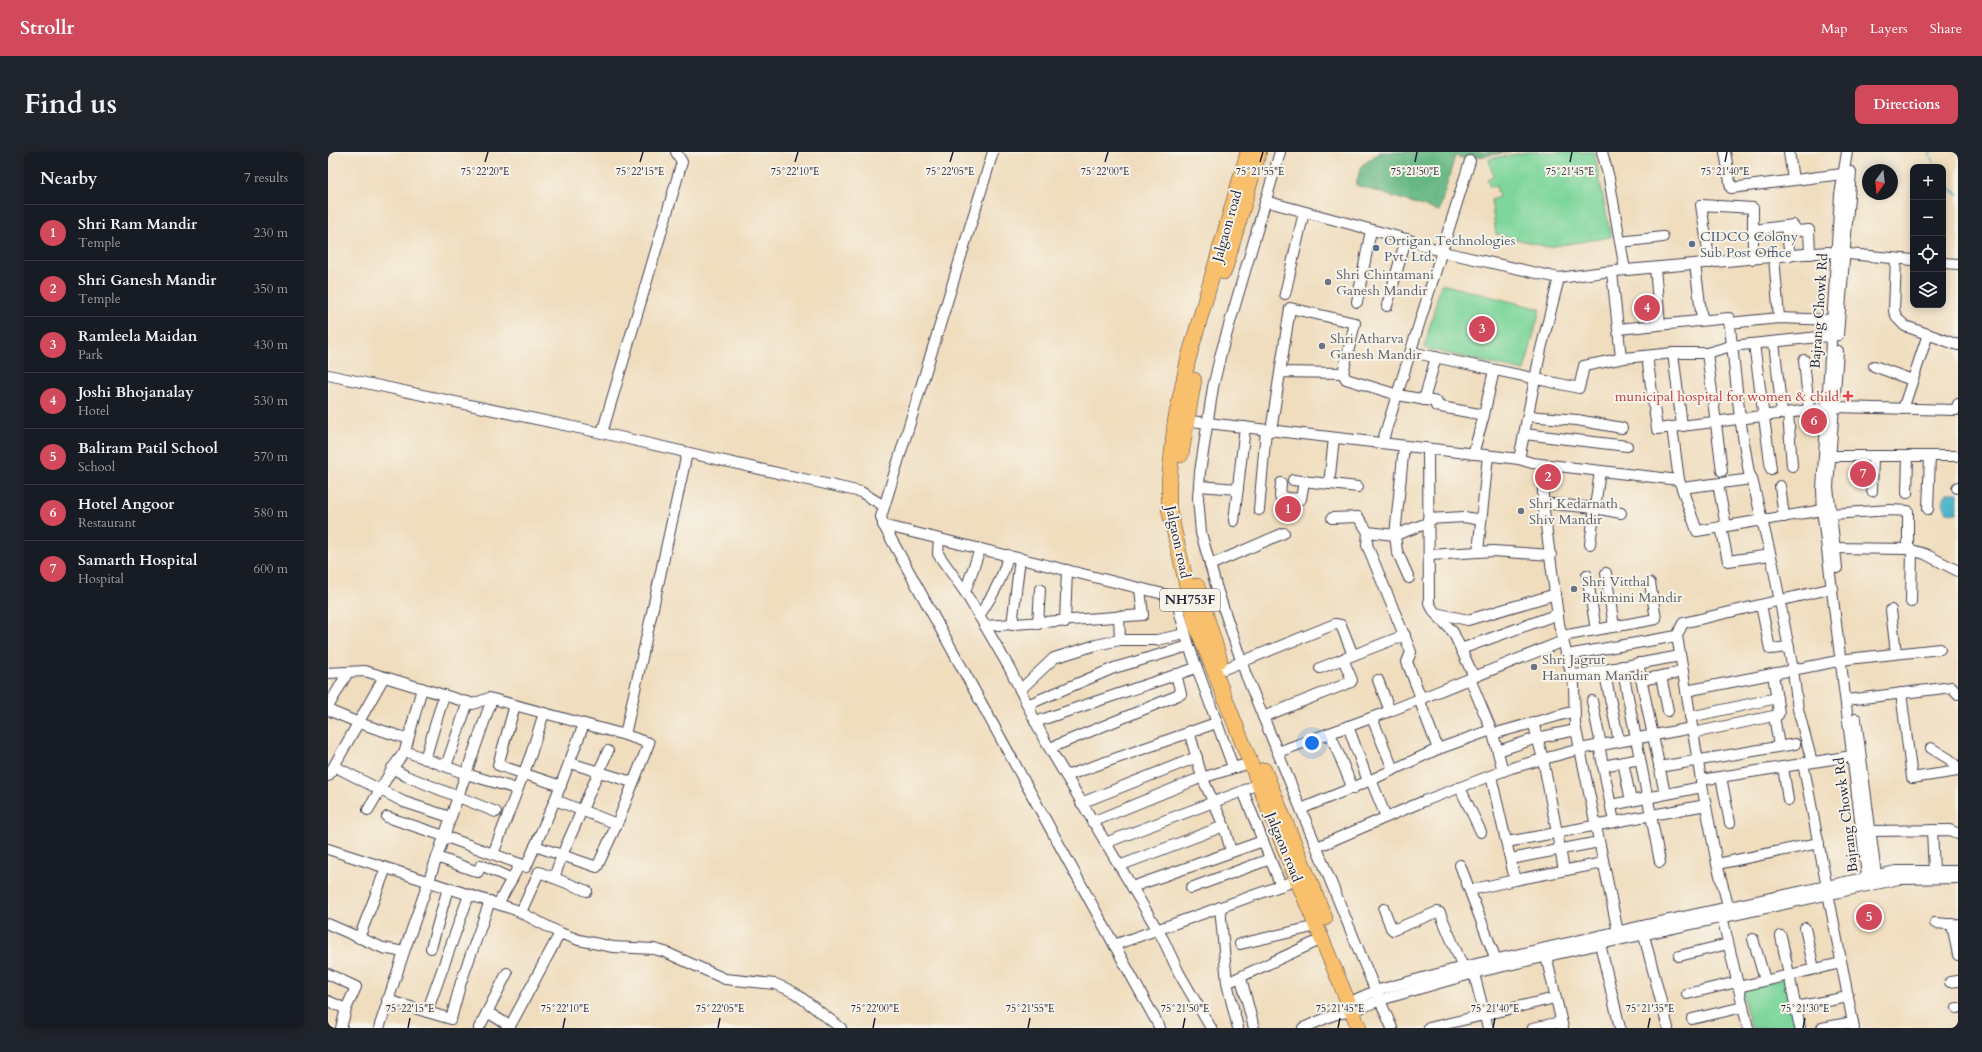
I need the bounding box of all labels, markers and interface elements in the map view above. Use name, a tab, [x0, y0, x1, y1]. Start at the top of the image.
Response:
text: Strollr	[20, 15, 74, 41]
text: Map	[1821, 19, 1848, 38]
text: Layers	[1870, 19, 1908, 38]
text: Share	[1930, 19, 1962, 38]
text: Find us	[24, 85, 117, 123]
button: Directions	[1855, 85, 1958, 124]
north arrow	[1862, 164, 1898, 200]
map controls	[1910, 164, 1946, 308]
button: +	[1910, 164, 1946, 200]
text: 75°22'20"E	[461, 165, 509, 179]
text: 75°22'15"E	[616, 165, 664, 179]
text: 75°22'10"E	[771, 165, 819, 179]
text: 75°22'05"E	[926, 165, 974, 179]
text: 75°22'00"E	[1081, 165, 1129, 179]
text: 75°21'55"E	[1236, 165, 1284, 179]
text: 75°21'50"E	[1391, 165, 1439, 179]
text: 75°21'45"E	[1546, 165, 1594, 179]
text: 75°21'40"E	[1701, 165, 1749, 179]
text: Nearby	[40, 167, 97, 190]
text: 7 results	[244, 169, 288, 187]
street label: Jalgaon road	[1207, 187, 1246, 266]
button: −	[1910, 200, 1946, 236]
text: Shri Ram Mandir	[78, 214, 197, 234]
text: 1	[50, 224, 56, 242]
text: 230 m	[254, 224, 288, 242]
place label: CIDCO Colony Sub Post Office	[1700, 227, 1799, 262]
place label: Ortigan Technologies Pvt. Ltd.	[1384, 231, 1516, 266]
text: Temple	[78, 234, 121, 252]
button: locate	[1910, 236, 1946, 272]
marker: CIDCO Colony Sub Post Office	[1687, 239, 1697, 249]
marker: Ortigan Technologies Pvt. Ltd.	[1371, 243, 1381, 253]
street label: Bajrang Chowk Rd	[1805, 252, 1833, 369]
place label: Shri Chintamani Ganesh Mandir	[1336, 265, 1434, 300]
text: Shri Ganesh Mandir	[78, 270, 216, 290]
button: layers	[1910, 272, 1946, 308]
marker: Shri Chintamani Ganesh Mandir	[1323, 277, 1333, 287]
text: 2	[50, 280, 56, 298]
text: 350 m	[254, 280, 288, 298]
text: Temple	[78, 290, 121, 308]
pin: 4	[1634, 293, 1660, 323]
pin: 3	[1469, 314, 1495, 344]
text: Ramleela Maidan	[78, 326, 197, 346]
place label: Shri Atharva Ganesh Mandir	[1330, 329, 1422, 364]
text: 3	[50, 336, 56, 354]
text: 430 m	[254, 336, 288, 354]
marker: Shri Atharva Ganesh Mandir	[1317, 341, 1327, 351]
text: Park	[78, 346, 103, 364]
text: Joshi Bhojanalay	[78, 382, 194, 402]
place label: municipal hospital for women & child	[1615, 387, 1840, 406]
marker: municipal hospital for women & child	[1842, 390, 1854, 402]
text: 4	[50, 392, 56, 410]
text: 530 m	[254, 392, 288, 410]
text: Hotel	[78, 402, 109, 420]
pin: 6	[1801, 406, 1827, 436]
text: Baliram Patil School	[78, 438, 218, 458]
text: 5	[50, 448, 56, 466]
text: 570 m	[254, 448, 288, 466]
text: School	[78, 458, 115, 476]
pin: 7	[1850, 459, 1876, 489]
pin: 2	[1535, 462, 1561, 492]
text: Hotel Angoor	[78, 494, 174, 514]
pin: 1	[1275, 494, 1301, 524]
place label: Shri Kedarnath Shiv Mandir	[1529, 494, 1618, 529]
street label: Jalgaon road	[1161, 502, 1195, 581]
text: 6	[50, 504, 56, 522]
text: 580 m	[254, 504, 288, 522]
marker: Shri Kedarnath Shiv Mandir	[1516, 506, 1526, 516]
text: Restaurant	[78, 514, 136, 532]
text: Samarth Hospital	[78, 550, 197, 570]
text: 7	[50, 560, 56, 578]
text: 600 m	[254, 560, 288, 578]
text: Hospital	[78, 570, 124, 588]
place label: Shri Vitthal Rukmini Mandir	[1582, 572, 1683, 607]
marker: Shri Vitthal Rukmini Mandir	[1569, 584, 1579, 594]
road number: NH753F	[1160, 589, 1220, 611]
place label: Shri Jagrut Hanuman Mandir	[1542, 650, 1650, 685]
marker: Shri Jagrut Hanuman Mandir	[1529, 662, 1539, 672]
your location	[1302, 733, 1322, 753]
street label: Bajrang Chowk Rd	[1829, 756, 1862, 874]
street label: Jalgaon road	[1261, 807, 1307, 885]
pin: 5	[1856, 902, 1882, 932]
text: 75°22'15"E	[386, 1002, 434, 1016]
text: 75°22'10"E	[541, 1002, 589, 1016]
text: 75°22'05"E	[696, 1002, 744, 1016]
text: 75°22'00"E	[851, 1002, 899, 1016]
text: 75°21'55"E	[1006, 1002, 1054, 1016]
text: 75°21'50"E	[1161, 1002, 1209, 1016]
text: 75°21'45"E	[1316, 1002, 1364, 1016]
text: 75°21'40"E	[1471, 1002, 1519, 1016]
text: 75°21'35"E	[1626, 1002, 1674, 1016]
text: 75°21'30"E	[1781, 1002, 1829, 1016]

